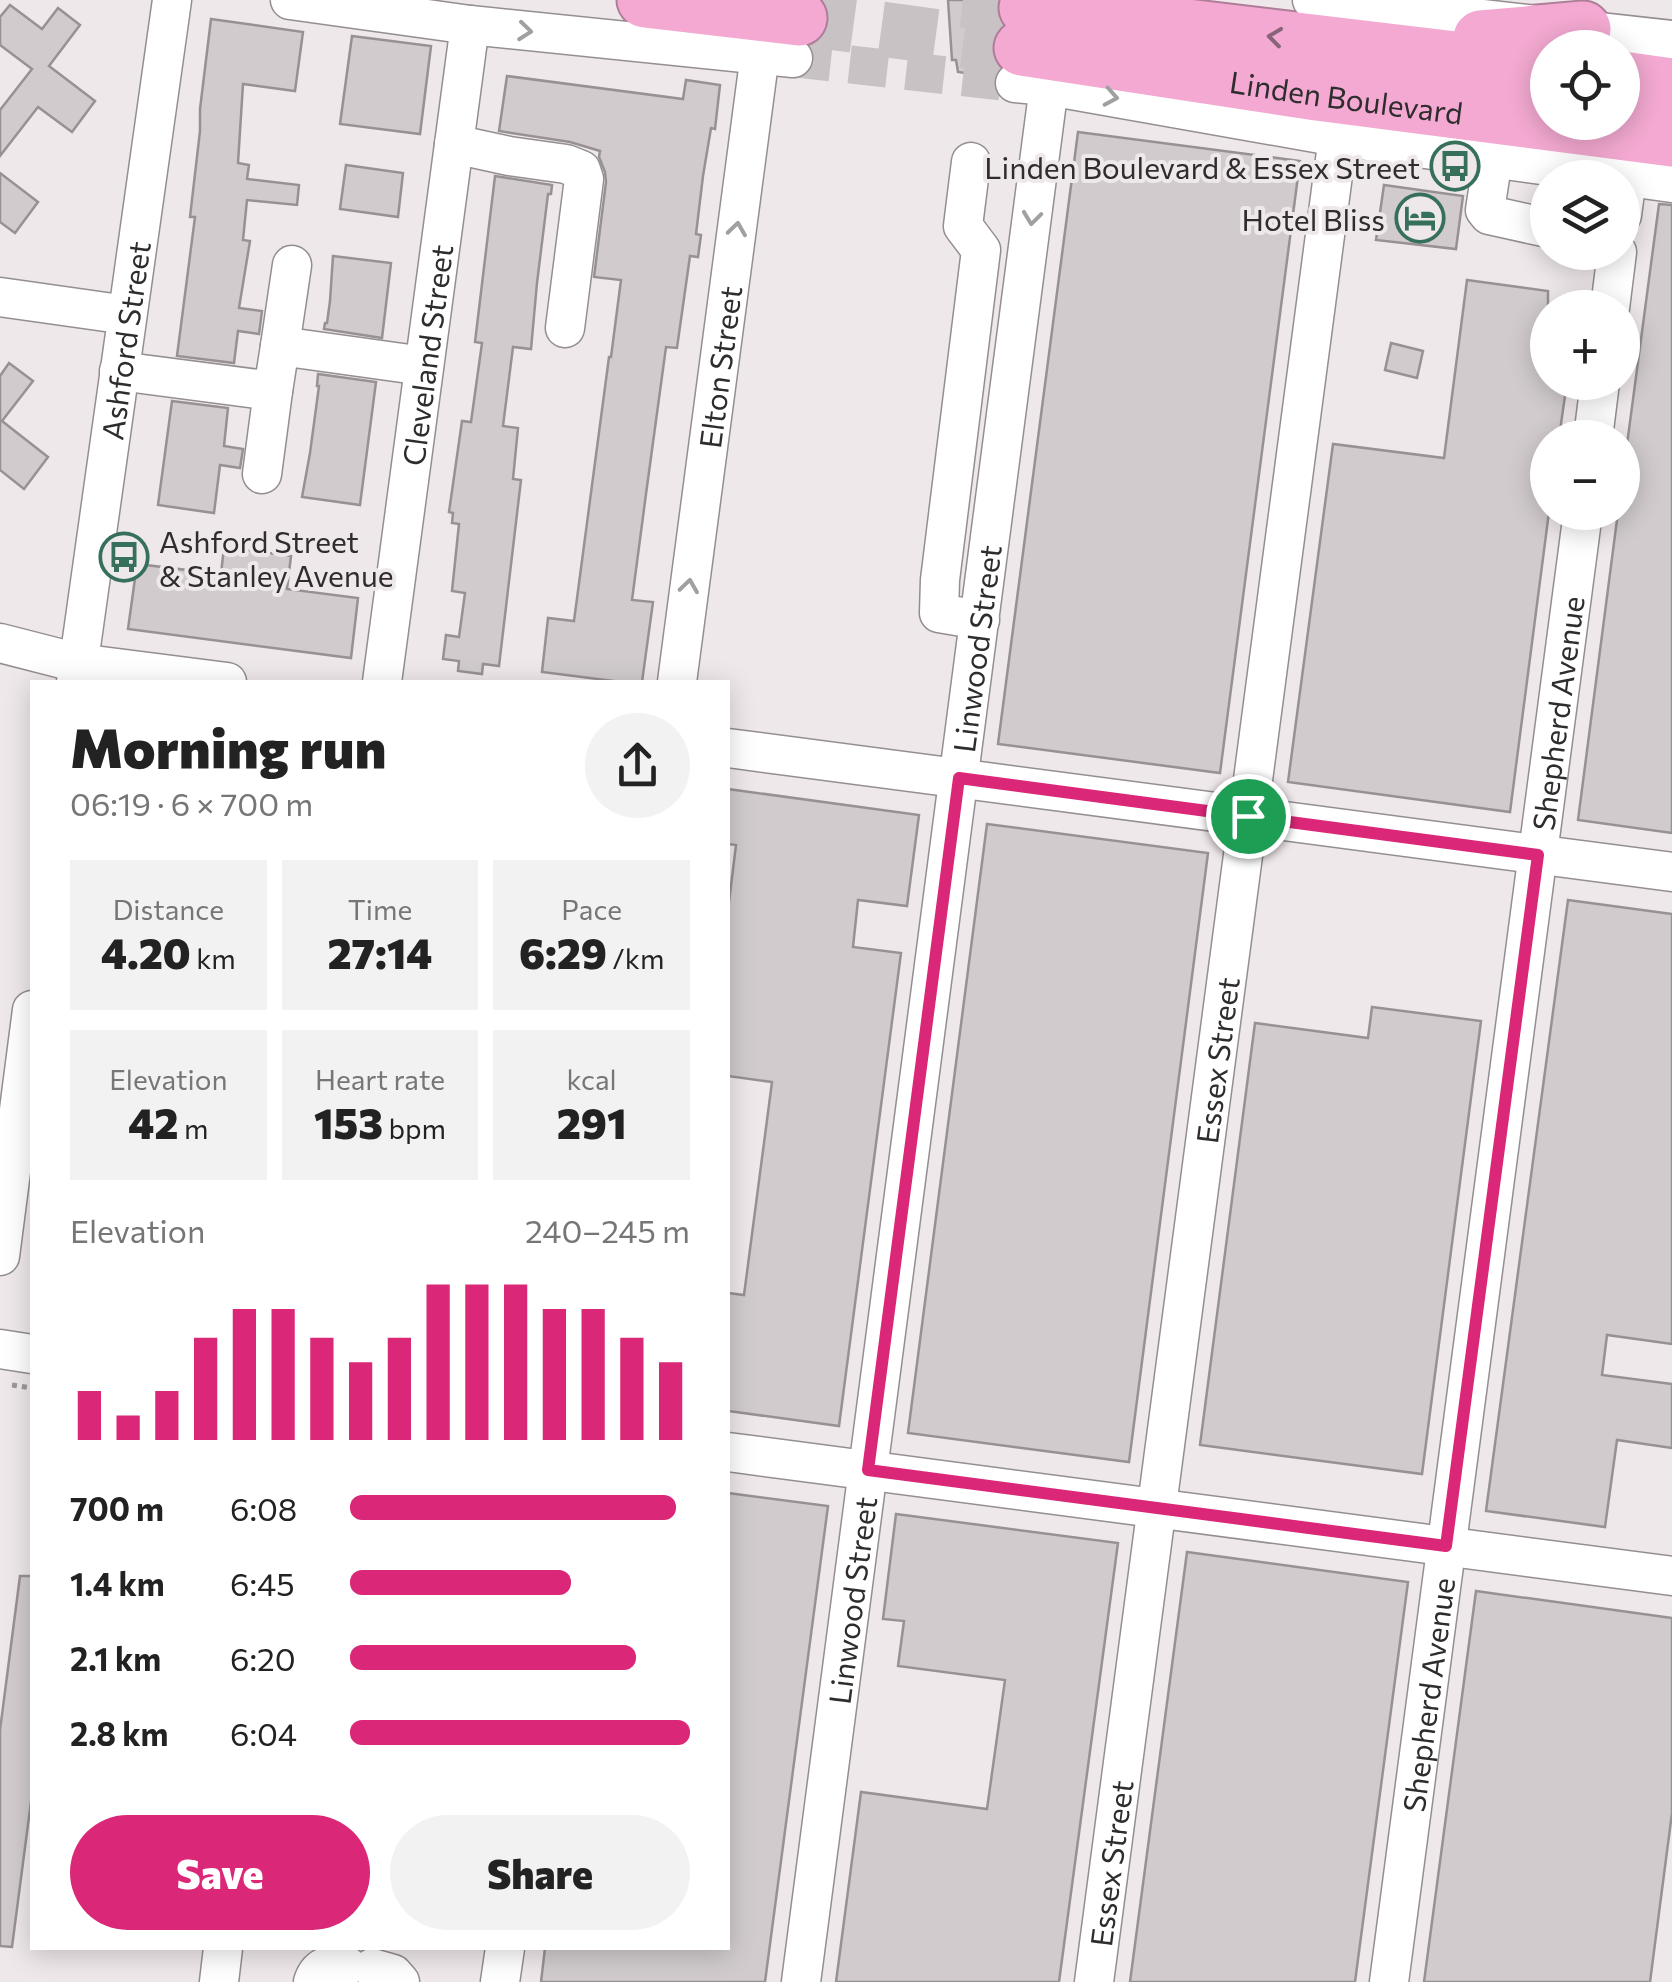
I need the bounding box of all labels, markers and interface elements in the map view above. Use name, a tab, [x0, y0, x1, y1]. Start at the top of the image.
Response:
one-way arrow	[517, 20, 533, 41]
one-way arrow	[1266, 27, 1282, 48]
map controls	[1530, 30, 1640, 530]
button: locate	[1530, 30, 1640, 140]
street label: Linden Boulevard	[1227, 61, 1465, 130]
one-way arrow	[1103, 86, 1119, 107]
bus stop icon: Linden Boulevard & Essex Street	[1429, 140, 1481, 192]
place label: Linden Boulevard & Essex Street	[984, 148, 1420, 185]
button: layers	[1530, 160, 1640, 270]
hotel icon: Hotel Bliss	[1394, 192, 1446, 244]
place label: Hotel Bliss	[1242, 200, 1385, 237]
one-way arrow	[1022, 210, 1043, 226]
one-way arrow	[725, 221, 746, 237]
street label: Ashford Street	[92, 239, 156, 442]
street label: Cleveland Street	[393, 242, 459, 468]
street label: Elton Street	[690, 283, 748, 450]
button: +	[1530, 290, 1640, 400]
button: −	[1530, 420, 1640, 530]
place label: Ashford Street & Stanley Avenue	[159, 522, 394, 593]
bus stop icon: Ashford Street & Stanley Avenue	[98, 531, 150, 583]
street label: Linwood Street	[944, 542, 1007, 754]
one-way arrow	[678, 577, 699, 594]
street label: Shepherd Avenue	[1523, 594, 1590, 832]
text: Morning run	[70, 712, 386, 779]
button: share	[585, 713, 690, 818]
pin	[1206, 774, 1291, 859]
text: 06:19 · 6 × 700 m	[70, 783, 313, 823]
icon: arrive	[1221, 789, 1276, 844]
text: Distance	[113, 892, 224, 926]
text: Time	[348, 892, 412, 926]
text: Pace	[561, 892, 622, 926]
text: 4.20	[101, 926, 191, 978]
text: 27:14	[328, 926, 432, 978]
text: 6:29	[519, 926, 607, 978]
text: km	[191, 941, 236, 975]
text: /km	[607, 941, 664, 975]
street label: Essex Street	[1187, 975, 1245, 1145]
text: Elevation	[109, 1062, 227, 1096]
text: Heart rate	[315, 1062, 445, 1096]
text: kcal	[567, 1062, 617, 1096]
text: 42	[128, 1096, 179, 1148]
text: 153	[314, 1096, 383, 1148]
text: 291	[557, 1096, 626, 1148]
text: m	[179, 1111, 208, 1145]
text: bpm	[383, 1111, 446, 1145]
text: Elevation	[70, 1210, 205, 1250]
text: 240–245 m	[525, 1210, 690, 1250]
text: 700 m	[70, 1488, 164, 1528]
text: 6:08	[230, 1488, 297, 1528]
street label: Linwood Street	[819, 1494, 883, 1706]
text: 1.4 km	[70, 1563, 165, 1603]
text: 6:45	[230, 1563, 295, 1603]
street label: Shepherd Avenue	[1393, 1575, 1461, 1814]
text: 2.1 km	[70, 1638, 161, 1678]
text: 6:20	[230, 1638, 296, 1678]
text: 2.8 km	[70, 1713, 168, 1753]
text: 6:04	[230, 1713, 297, 1753]
street label: Essex Street	[1080, 1778, 1139, 1948]
button: Save	[70, 1815, 370, 1930]
button: Share	[390, 1815, 690, 1930]

